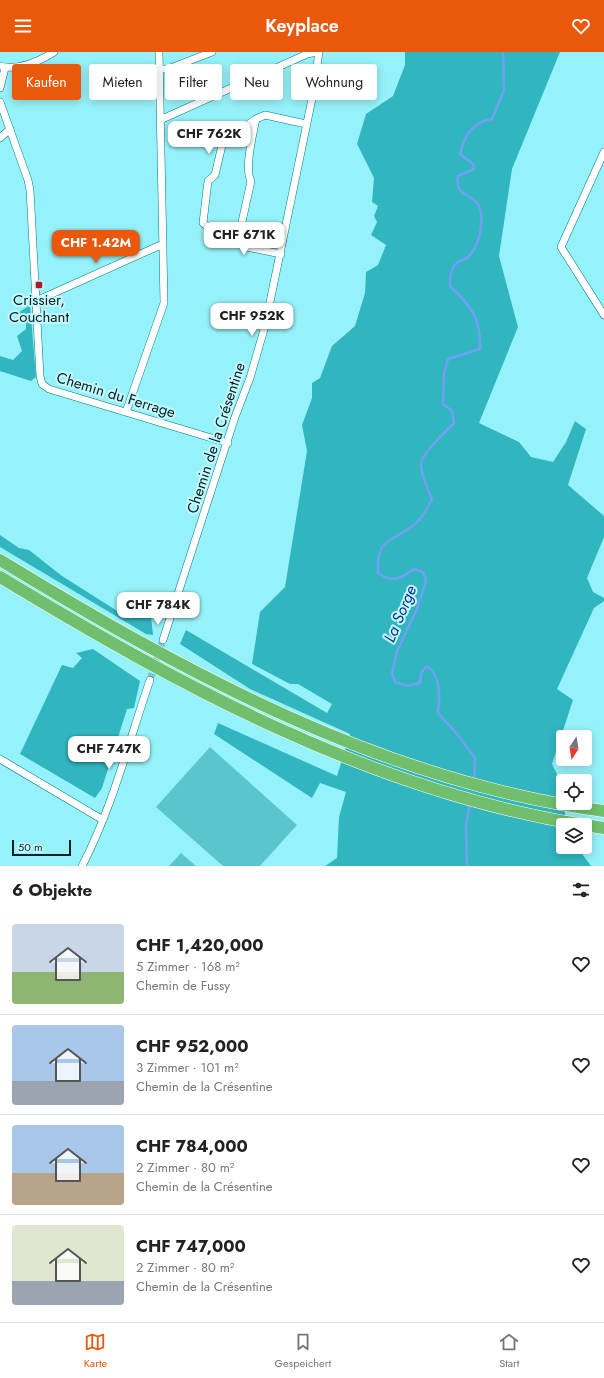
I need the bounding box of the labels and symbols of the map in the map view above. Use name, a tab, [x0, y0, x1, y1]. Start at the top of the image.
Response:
pin: CHF 762K	[168, 121, 250, 155]
pin: CHF 671K	[203, 222, 285, 256]
pin: CHF 1.42M	[50, 230, 142, 264]
marker: Crissier, Couchant	[34, 280, 44, 290]
place label: Crissier, Couchant	[9, 289, 69, 328]
pin: CHF 952K	[211, 303, 293, 337]
street label: Chemin de la Crésentine	[181, 359, 251, 516]
street label: Chemin du Ferrage	[54, 366, 178, 424]
water label: La Sorge	[378, 582, 422, 646]
pin: CHF 784K	[117, 592, 199, 626]
north arrow	[556, 730, 592, 766]
pin: CHF 747K	[68, 736, 150, 770]
scale bar	[12, 838, 71, 857]

